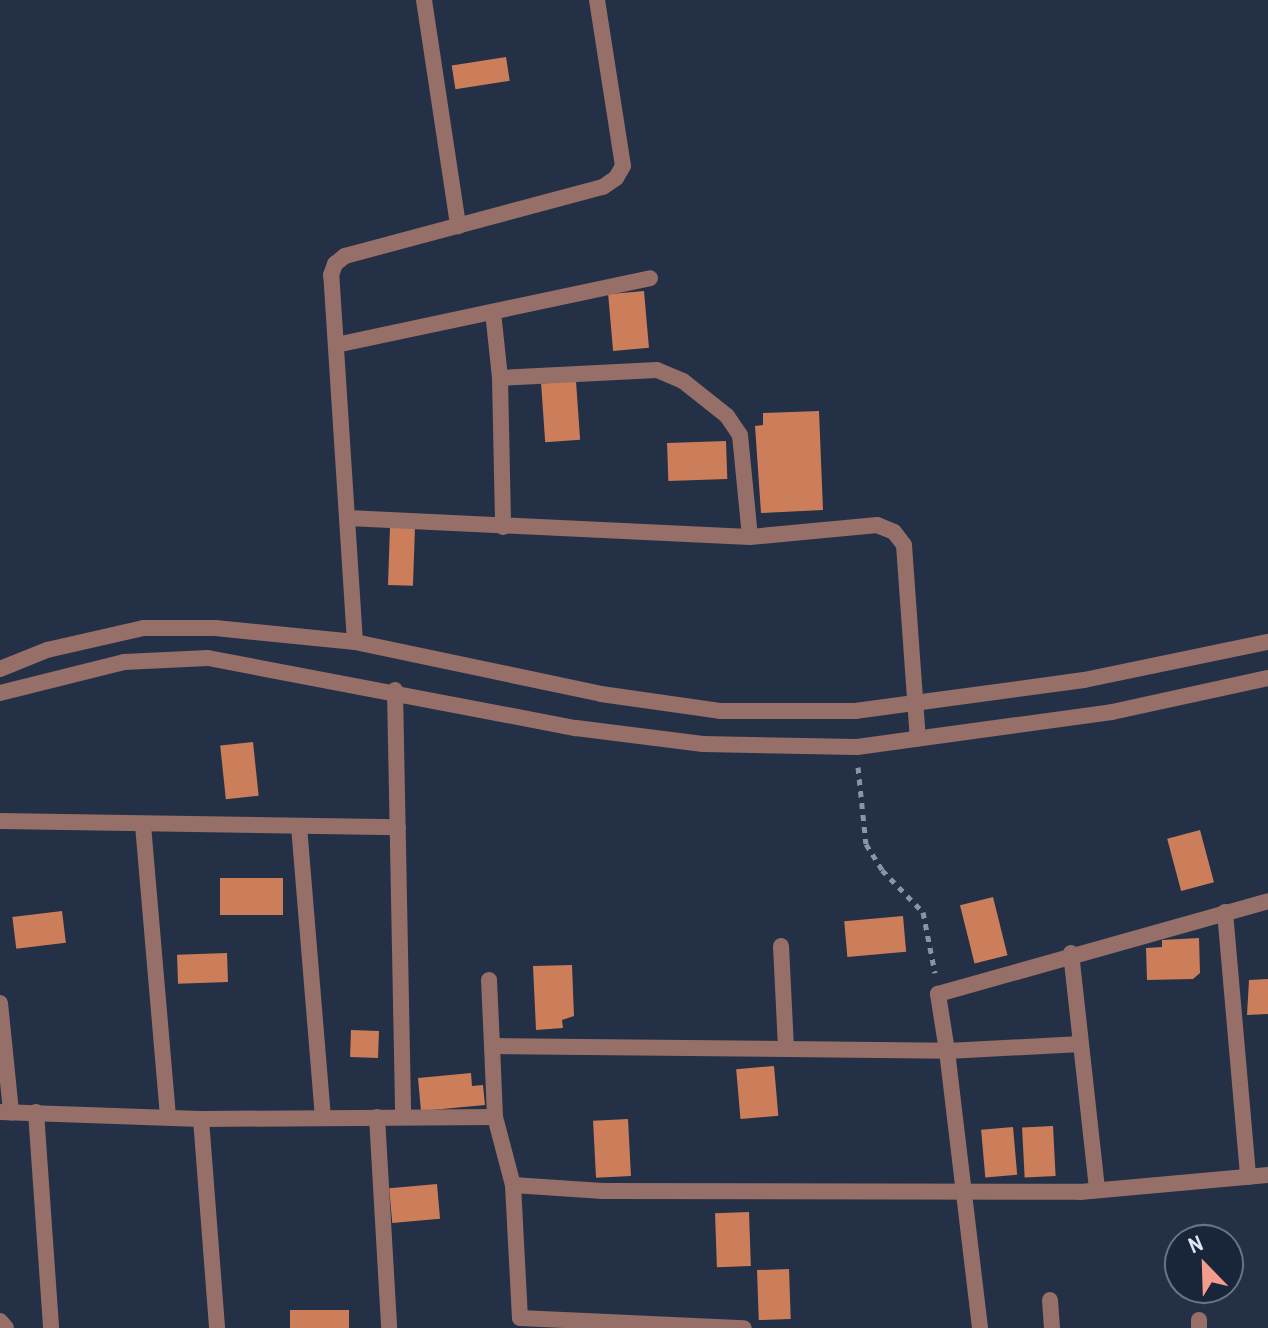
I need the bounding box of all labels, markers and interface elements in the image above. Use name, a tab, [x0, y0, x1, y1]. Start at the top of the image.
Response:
north arrow	[1164, 1224, 1244, 1304]
text: N	[1184, 1227, 1207, 1260]

